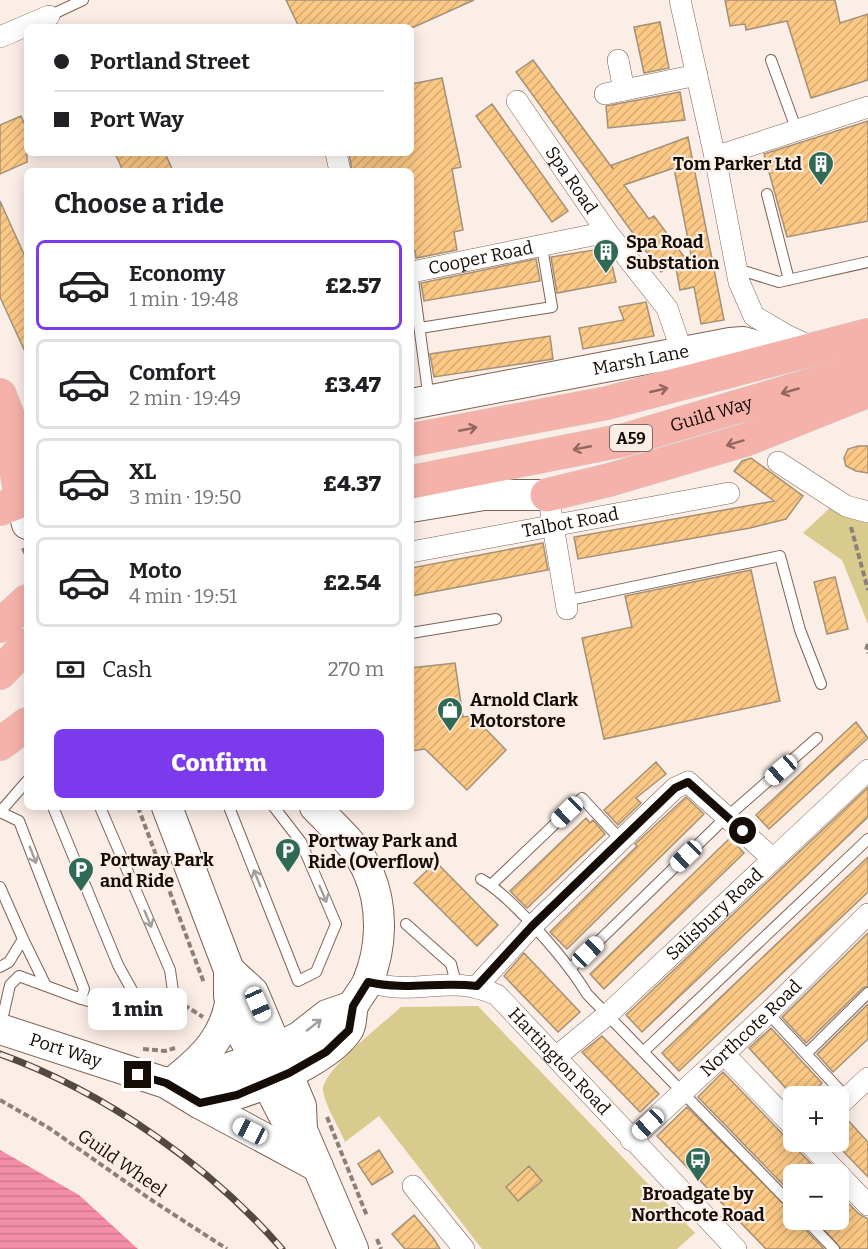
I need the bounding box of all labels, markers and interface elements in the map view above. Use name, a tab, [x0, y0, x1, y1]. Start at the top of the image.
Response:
text: Portland Street	[90, 48, 250, 75]
text: Port Way	[90, 106, 184, 133]
street label: Spa Road	[541, 142, 602, 218]
building icon: Tom Parker Ltd	[806, 149, 836, 187]
place label: Tom Parker Ltd	[673, 153, 802, 175]
text: Choose a ride	[54, 188, 224, 220]
place label: Spa Road Substation	[626, 231, 720, 274]
street label: Cooper Road	[426, 236, 535, 279]
building icon: Spa Road Substation	[591, 237, 621, 275]
icon: car	[57, 258, 111, 312]
text: Economy	[129, 260, 225, 287]
text: £2.57	[325, 272, 381, 299]
text: 1 min · 19:48	[129, 287, 239, 311]
street label: Marsh Lane	[591, 340, 691, 380]
icon: car	[57, 357, 111, 411]
text: Comfort	[129, 359, 216, 386]
text: £3.47	[324, 371, 381, 398]
one-way arrow	[650, 384, 669, 396]
text: 2 min · 19:49	[129, 386, 241, 410]
one-way arrow	[781, 386, 800, 397]
street label: Guild Way	[667, 392, 755, 437]
one-way arrow	[458, 423, 478, 434]
road number: A59	[610, 425, 652, 451]
one-way arrow	[726, 438, 745, 449]
one-way arrow	[572, 443, 592, 454]
icon: car	[57, 456, 111, 510]
text: XL	[129, 458, 156, 485]
text: £4.37	[323, 470, 381, 497]
text: 3 min · 19:50	[129, 485, 242, 509]
street label: Talbot Road	[520, 503, 621, 542]
icon: car	[57, 555, 111, 609]
text: Moto	[129, 557, 182, 584]
text: £2.54	[323, 569, 381, 596]
text: 4 min · 19:51	[129, 584, 237, 608]
icon: cash	[54, 653, 87, 686]
text: Cash	[102, 656, 152, 683]
text: 270 m	[328, 657, 384, 681]
place label: Arnold Clark Motorstore	[470, 689, 578, 732]
shop icon: Arnold Clark Motorstore	[435, 695, 465, 733]
button: Confirm	[54, 729, 384, 798]
car	[762, 751, 800, 789]
car	[548, 793, 586, 831]
route start	[729, 817, 756, 844]
place label: Portway Park and Ride (Overflow)	[308, 830, 458, 873]
parking icon: Portway Park and Ride (Overflow)	[273, 836, 303, 874]
car	[667, 837, 705, 875]
one-way arrow	[28, 845, 39, 864]
place label: Portway Park and Ride	[100, 849, 214, 892]
parking icon: Portway Park and Ride	[66, 855, 96, 893]
street label: Salisbury Road	[661, 863, 768, 965]
one-way arrow	[251, 869, 262, 888]
one-way arrow	[318, 884, 329, 903]
one-way arrow	[143, 909, 154, 927]
car	[569, 933, 607, 971]
street label: Northcote Road	[696, 975, 806, 1081]
car	[242, 984, 274, 1024]
callout: 1 min	[88, 988, 188, 1030]
text: 1 min	[112, 997, 163, 1021]
street label: Hartington Road	[504, 1003, 615, 1120]
one-way arrow	[306, 1019, 322, 1031]
street label: Port Way	[27, 1028, 105, 1073]
route end	[124, 1061, 151, 1088]
map controls	[783, 1086, 849, 1230]
button: +	[783, 1086, 849, 1152]
car	[629, 1105, 667, 1143]
car	[230, 1115, 270, 1147]
street label: Guild Wheel	[73, 1124, 171, 1202]
bus stop icon: Broadgate by Northcote Road	[683, 1145, 713, 1183]
button: −	[783, 1164, 849, 1230]
place label: Broadgate by Northcote Road	[631, 1183, 765, 1226]

